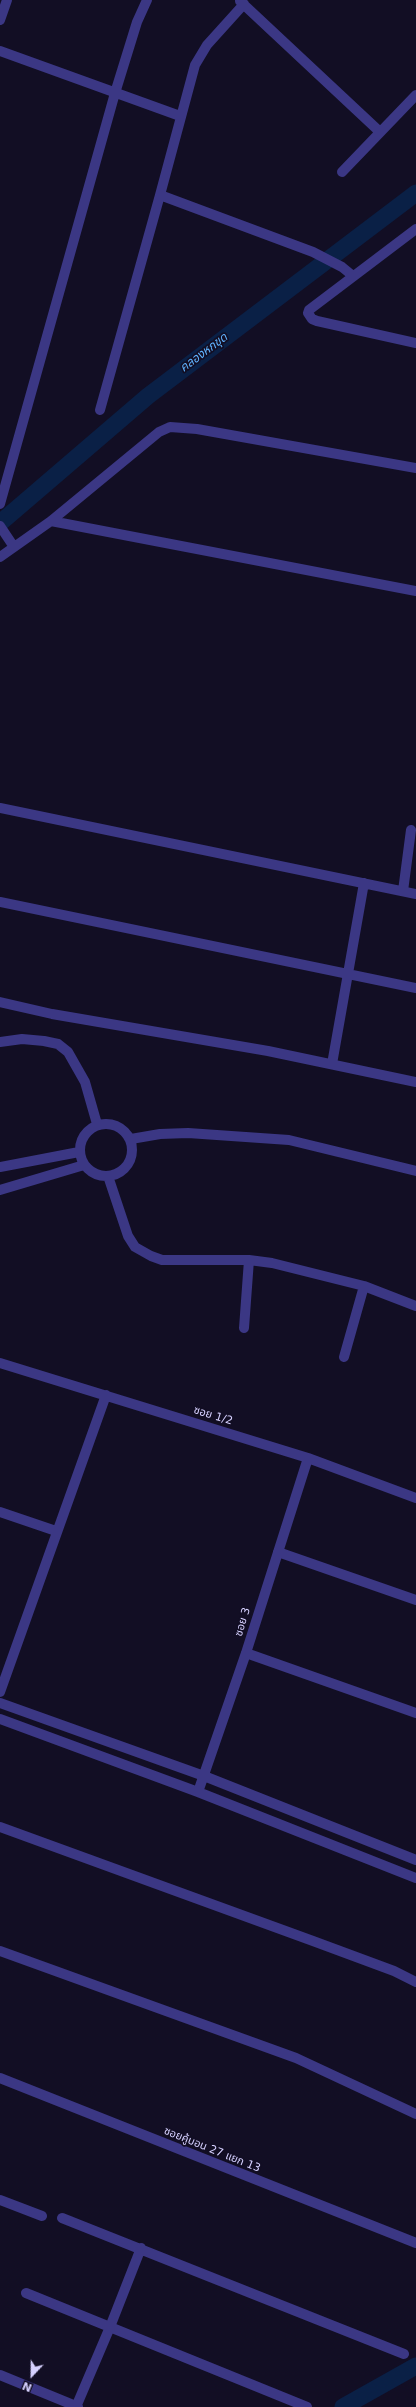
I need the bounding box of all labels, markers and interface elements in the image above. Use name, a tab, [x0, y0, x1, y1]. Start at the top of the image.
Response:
water label: คลองหกขุด	[177, 330, 231, 376]
street label: ซอย 1/2	[192, 1404, 234, 1428]
street label: ซอย 3	[232, 1606, 254, 1638]
street label: ซอยคู้บอน 27 แยก 13	[162, 2125, 262, 2175]
north arrow	[12, 2355, 52, 2395]
text: N	[21, 2379, 34, 2394]

